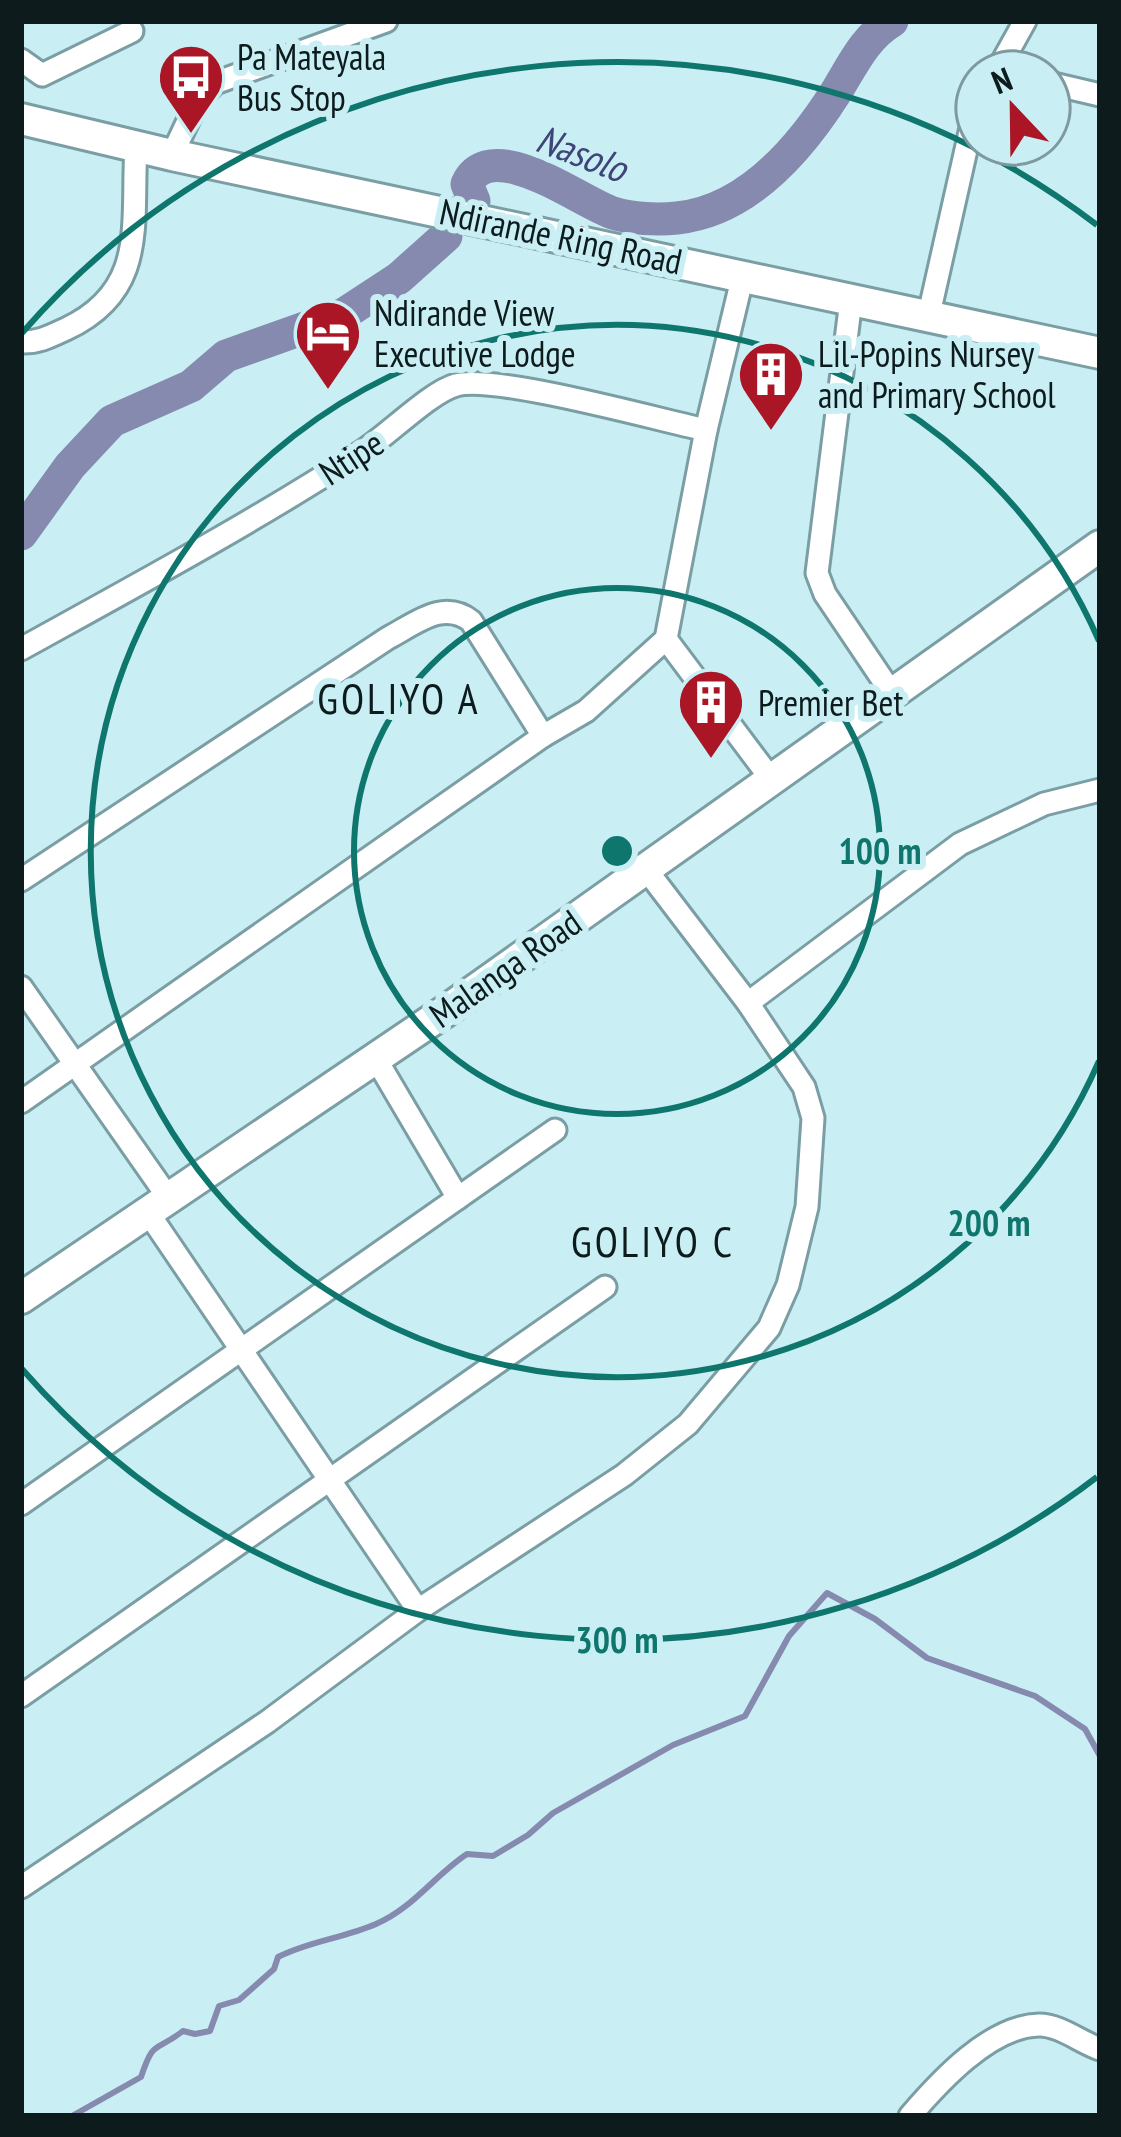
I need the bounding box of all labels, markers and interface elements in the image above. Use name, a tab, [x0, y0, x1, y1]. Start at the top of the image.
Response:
place label: Pa Mateyala Bus Stop	[237, 33, 386, 121]
bus stop icon: Pa Mateyala Bus Stop	[156, 42, 226, 136]
north arrow	[953, 48, 1073, 168]
text: N	[985, 56, 1018, 103]
water label: Nasolo	[530, 113, 637, 195]
street label: Ndirande Ring Road	[436, 187, 686, 285]
place label: Ndirande View Executive Lodge	[374, 289, 576, 377]
hotel icon: Ndirande View Executive Lodge	[293, 298, 363, 392]
place label: Lil-Popins Nursey and Primary School	[818, 330, 1056, 418]
building icon: Lil-Popins Nursey and Primary School	[736, 339, 806, 433]
street label: Ntipe	[310, 419, 392, 495]
building icon: Premier Bet	[676, 667, 746, 761]
district label: GOLIYO A	[317, 671, 481, 726]
place label: Premier Bet	[758, 679, 903, 726]
text: 100 m	[839, 827, 921, 874]
centre of rings	[596, 830, 638, 872]
street label: Malanga Road	[420, 899, 590, 1037]
text: 200 m	[948, 1199, 1030, 1246]
district label: GOLIYO C	[571, 1214, 735, 1269]
text: 300 m	[576, 1616, 658, 1663]

